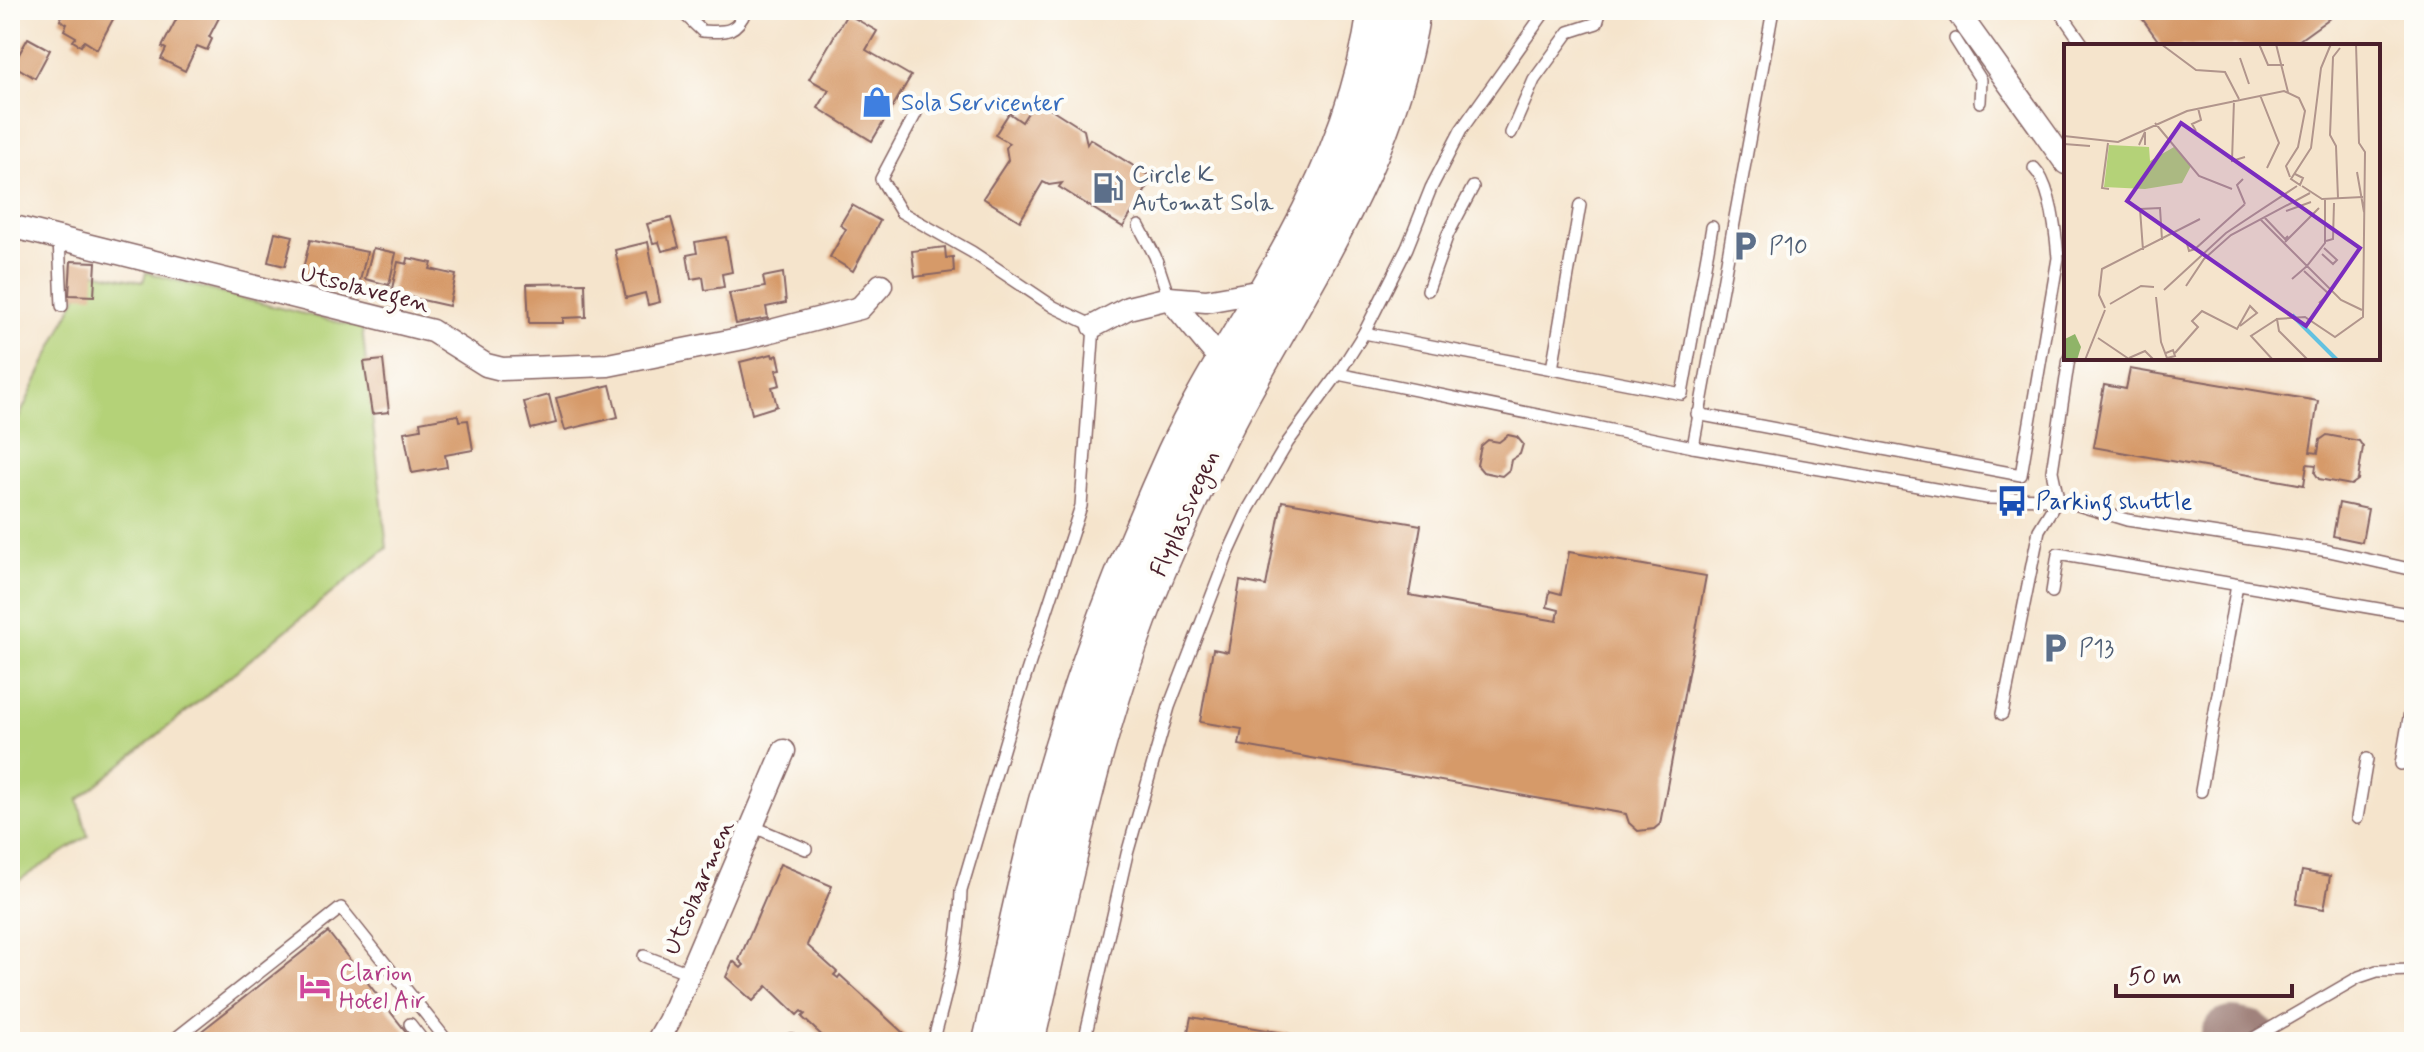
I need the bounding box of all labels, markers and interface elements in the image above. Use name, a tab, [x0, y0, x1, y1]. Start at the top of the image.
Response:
inset map	[2064, 44, 2380, 360]
shop icon: Sola Servicenter	[860, 85, 894, 119]
place label: Sola Servicenter	[901, 88, 1065, 119]
place label: Circle K Automat Sola	[1132, 160, 1274, 219]
fuel station icon: Circle K Automat Sola	[1091, 171, 1125, 205]
parking icon: P10	[1728, 229, 1762, 263]
place label: P10	[1769, 232, 1808, 263]
street label: Utsolavegen	[296, 258, 433, 323]
street label: Flyplassvegen	[1144, 445, 1229, 583]
bus stop icon: Parking shuttle	[1995, 484, 2029, 518]
place label: Parking shuttle	[2036, 487, 2193, 521]
parking icon: P13	[2038, 631, 2072, 665]
place label: P13	[2079, 634, 2114, 665]
street label: Utsolaarmen	[657, 815, 742, 960]
scale bar	[2116, 948, 2292, 998]
place label: Clarion Hotel Air	[339, 958, 425, 1017]
text: 50 m	[2128, 962, 2182, 993]
hotel icon: Clarion Hotel Air	[298, 969, 332, 1003]

